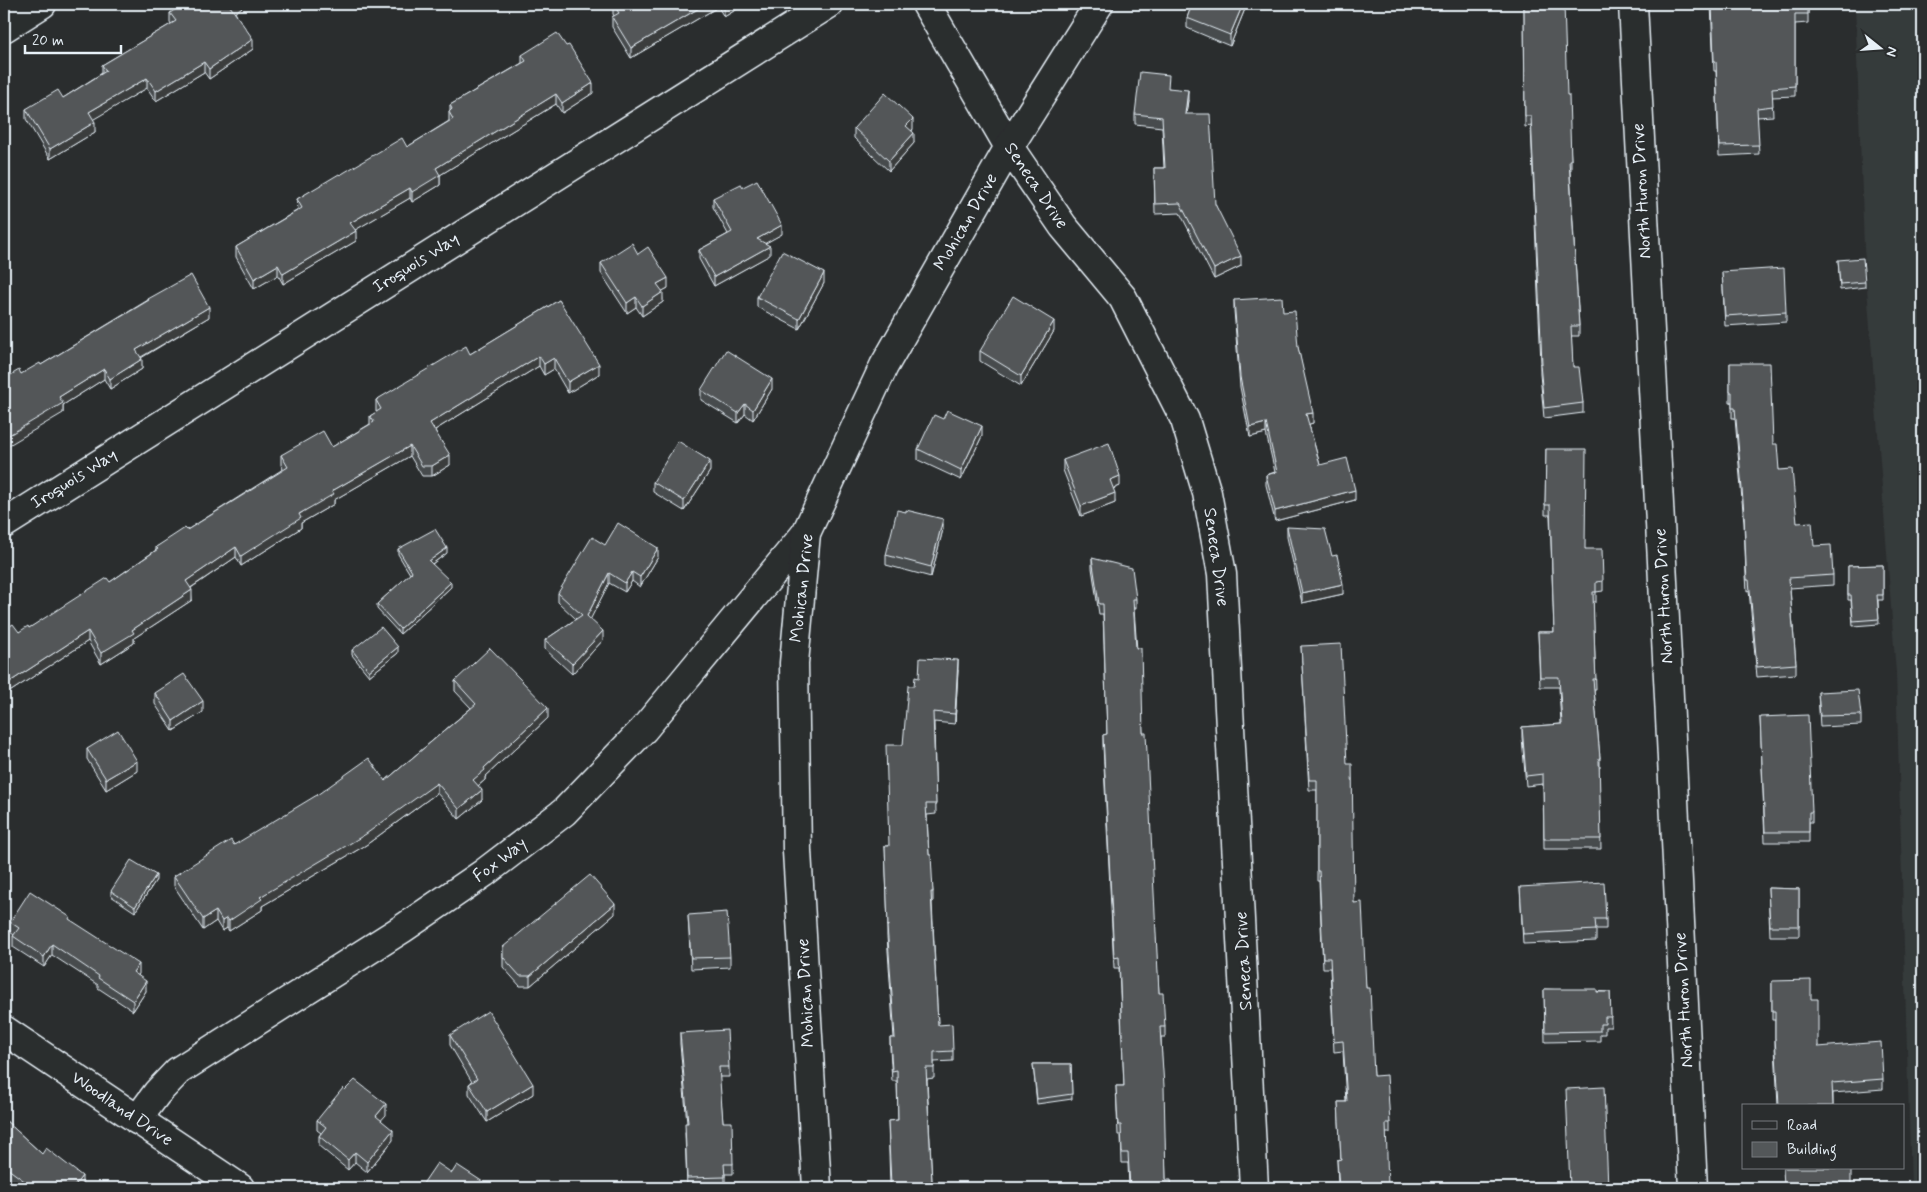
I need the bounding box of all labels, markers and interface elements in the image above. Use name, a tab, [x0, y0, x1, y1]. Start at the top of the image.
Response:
scale bar	[25, 22, 121, 54]
north arrow	[1854, 22, 1904, 72]
text: 20 m	[32, 31, 64, 51]
text: N	[1882, 44, 1901, 59]
street label: North Huron Drive	[1626, 123, 1658, 259]
street label: Seneca Drive	[998, 138, 1074, 234]
street label: Mohican Drive	[928, 169, 1004, 275]
street label: Iroquois Way	[368, 227, 464, 299]
street label: Iroquois Way	[26, 443, 122, 515]
street label: Seneca Drive	[1197, 506, 1235, 608]
street label: North Huron Drive	[1648, 528, 1680, 664]
street label: Mohican Drive	[784, 532, 820, 644]
street label: Fox Way	[468, 832, 532, 888]
street label: Seneca Drive	[1229, 911, 1259, 1011]
street label: North Huron Drive	[1668, 932, 1700, 1068]
street label: Mohican Drive	[791, 938, 821, 1048]
street label: Woodland Drive	[66, 1066, 178, 1152]
legend	[1742, 1104, 1904, 1170]
text: Road	[1787, 1116, 1817, 1136]
text: Building	[1787, 1140, 1837, 1161]

